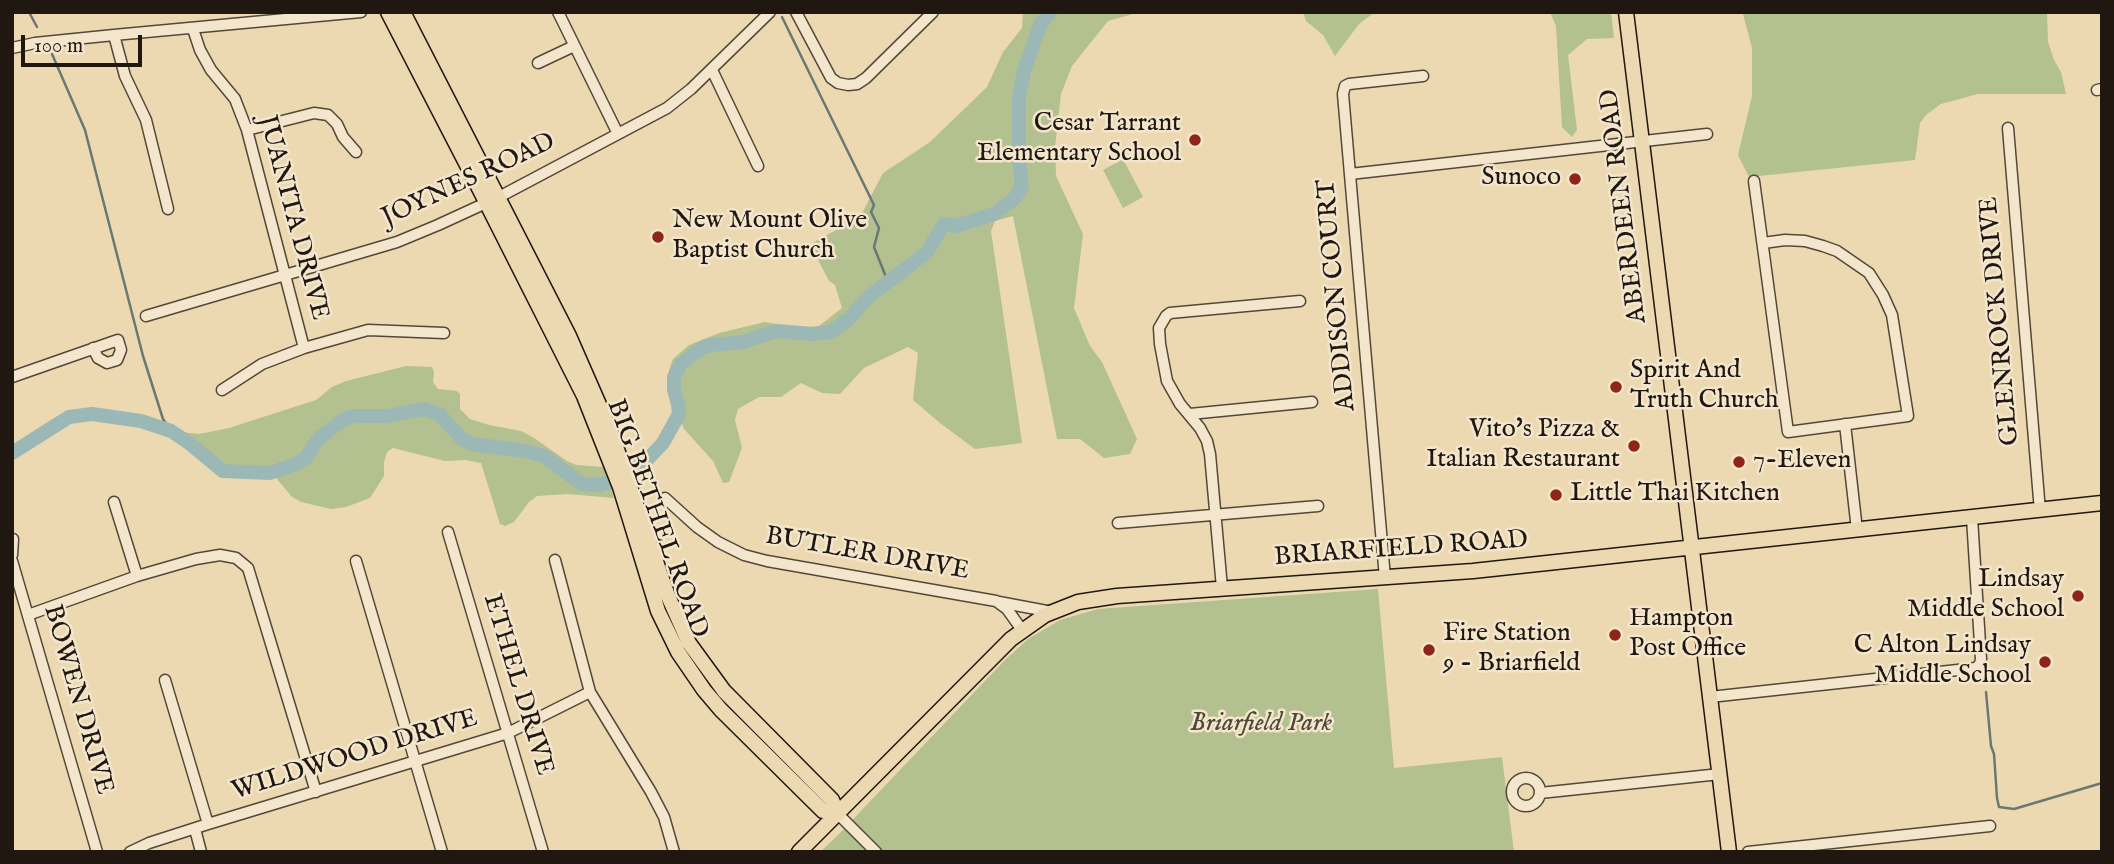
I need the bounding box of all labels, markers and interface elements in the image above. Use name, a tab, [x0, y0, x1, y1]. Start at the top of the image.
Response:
scale bar	[24, 21, 145, 65]
text: 100 m	[34, 33, 83, 60]
street label: ABERDEEN ROAD	[1595, 87, 1655, 325]
place label: Cesar Tarrant Elementary School	[977, 109, 1181, 170]
street label: JUANITA DRIVE	[250, 112, 334, 324]
street label: JOYNES ROAD	[378, 127, 560, 235]
marker: Cesar Tarrant Elementary School	[1187, 132, 1203, 148]
place label: Sunoco	[1481, 163, 1561, 195]
marker: Sunoco	[1567, 171, 1583, 187]
street label: ADDISON COURT	[1312, 178, 1364, 412]
street label: GLENROCK DRIVE	[1975, 195, 2027, 447]
place label: New Mount Olive Baptist Church	[672, 206, 867, 268]
marker: New Mount Olive Baptist Church	[650, 229, 666, 245]
place label: Spirit And Truth Church	[1630, 356, 1779, 418]
marker: Spirit And Truth Church	[1608, 379, 1624, 395]
street label: BIG BETHEL ROAD	[598, 395, 714, 643]
place label: Vito's Pizza & Italian Restaurant	[1426, 415, 1620, 476]
marker: Vito's Pizza & Italian Restaurant	[1626, 438, 1642, 454]
place label: 7-Eleven	[1753, 446, 1851, 478]
marker: 7-Eleven	[1731, 454, 1747, 470]
place label: Little Thai Kitchen	[1570, 479, 1780, 511]
marker: Little Thai Kitchen	[1548, 487, 1564, 503]
street label: BUTLER DRIVE	[763, 522, 971, 588]
street label: BRIARFIELD ROAD	[1273, 526, 1529, 574]
place label: Lindsay Middle School	[1907, 565, 2064, 626]
marker: Lindsay Middle School	[2070, 588, 2086, 604]
street label: ETHEL DRIVE	[475, 591, 559, 779]
street label: BOWEN DRIVE	[35, 602, 119, 798]
place label: Hampton Post Office	[1629, 604, 1746, 666]
place label: Fire Station 9 - Briarfield	[1443, 619, 1580, 680]
marker: Hampton Post Office	[1607, 627, 1623, 643]
place label: C Alton Lindsay Middle School	[1854, 631, 2031, 692]
marker: Fire Station 9 - Briarfield	[1421, 642, 1437, 658]
marker: C Alton Lindsay Middle School	[2037, 654, 2053, 670]
street label: WILDWOOD DRIVE	[228, 704, 482, 808]
park label: Briarfield Park	[1190, 709, 1332, 741]

